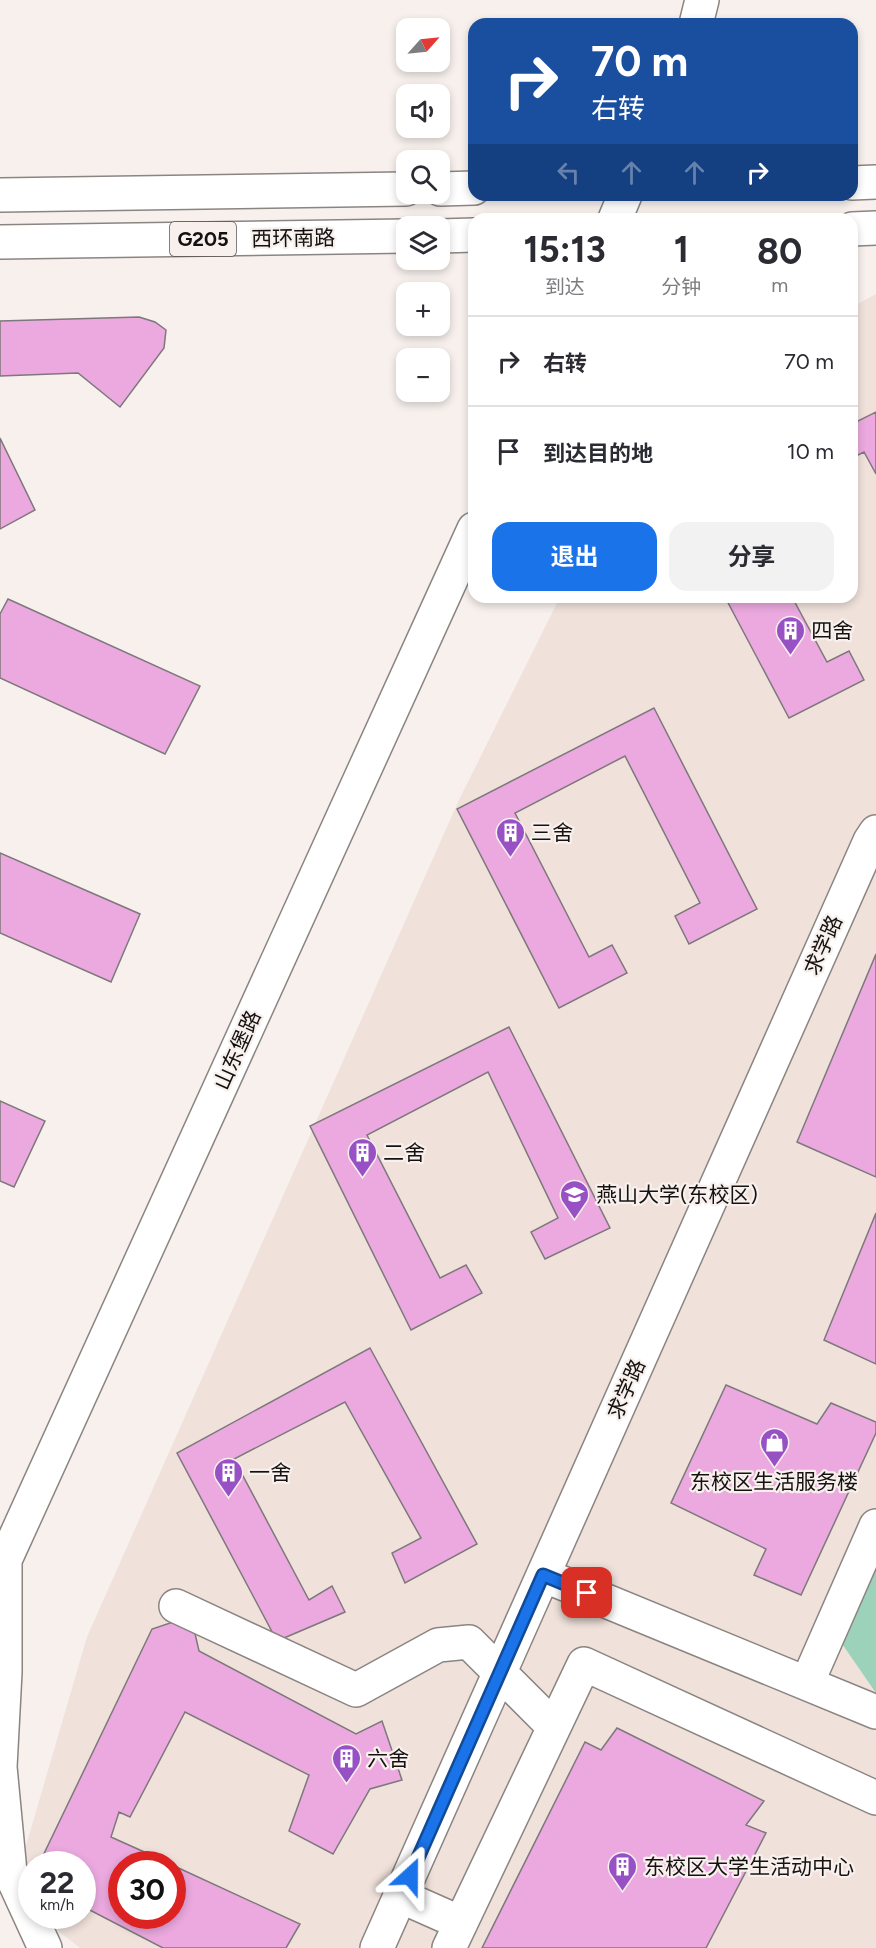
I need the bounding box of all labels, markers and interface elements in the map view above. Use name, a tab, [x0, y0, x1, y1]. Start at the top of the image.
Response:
north arrow	[396, 18, 450, 72]
map controls	[396, 18, 450, 402]
text: 70 m	[591, 36, 688, 87]
icon: right	[492, 42, 570, 120]
button: sound	[396, 84, 450, 138]
text: 右转	[591, 92, 645, 125]
button: search	[396, 150, 450, 204]
icon: left	[552, 156, 585, 189]
icon: ahead	[615, 156, 648, 189]
icon: ahead	[678, 156, 711, 189]
icon: right	[741, 156, 774, 189]
button: layers	[396, 216, 450, 270]
road number: G205	[170, 222, 236, 256]
street label: 西环南路	[251, 225, 335, 251]
text: 15:13	[524, 228, 606, 271]
text: 1	[674, 228, 689, 271]
text: 80	[757, 230, 802, 273]
text: m	[771, 273, 788, 297]
text: 到达	[545, 275, 585, 299]
text: 分钟	[661, 275, 701, 299]
button: +	[396, 282, 450, 336]
icon: right	[492, 345, 525, 378]
button: −	[396, 348, 450, 402]
text: 70 m	[784, 348, 834, 375]
text: 右转	[543, 350, 587, 377]
icon: arrive	[492, 435, 525, 468]
text: 10 m	[787, 438, 834, 465]
text: 到达目的地	[543, 440, 653, 467]
button: 退出	[492, 522, 657, 591]
button: 分享	[669, 522, 834, 591]
building icon: 四舍	[774, 614, 806, 656]
place label: 四舍	[811, 618, 853, 643]
building icon: 三舍	[494, 816, 526, 858]
place label: 三舍	[531, 820, 573, 845]
street label: 求学路	[799, 911, 847, 979]
street label: 山东堡路	[208, 1007, 266, 1093]
building icon: 二舍	[346, 1136, 378, 1178]
place label: 二舍	[383, 1140, 425, 1165]
school or university icon: 燕山大学(东校区)	[559, 1178, 591, 1220]
place label: 燕山大学(东校区)	[596, 1182, 758, 1207]
street label: 求学路	[602, 1355, 650, 1423]
shop icon: 东校区生活服务楼	[758, 1426, 790, 1468]
building icon: 一舍	[212, 1456, 244, 1498]
place label: 一舍	[249, 1460, 291, 1485]
place label: 东校区生活服务楼	[690, 1469, 858, 1494]
pin	[561, 1567, 612, 1618]
icon: arrive	[570, 1576, 603, 1609]
building icon: 六舍	[330, 1742, 362, 1784]
place label: 六舍	[367, 1746, 409, 1771]
position arrow	[378, 1844, 442, 1908]
building icon: 东校区大学生活动中心	[607, 1850, 639, 1892]
speed limit sign: 30	[108, 1851, 186, 1929]
place label: 东校区大学生活动中心	[644, 1854, 854, 1879]
text: 22	[40, 1864, 74, 1901]
text: km/h	[40, 1896, 74, 1914]

